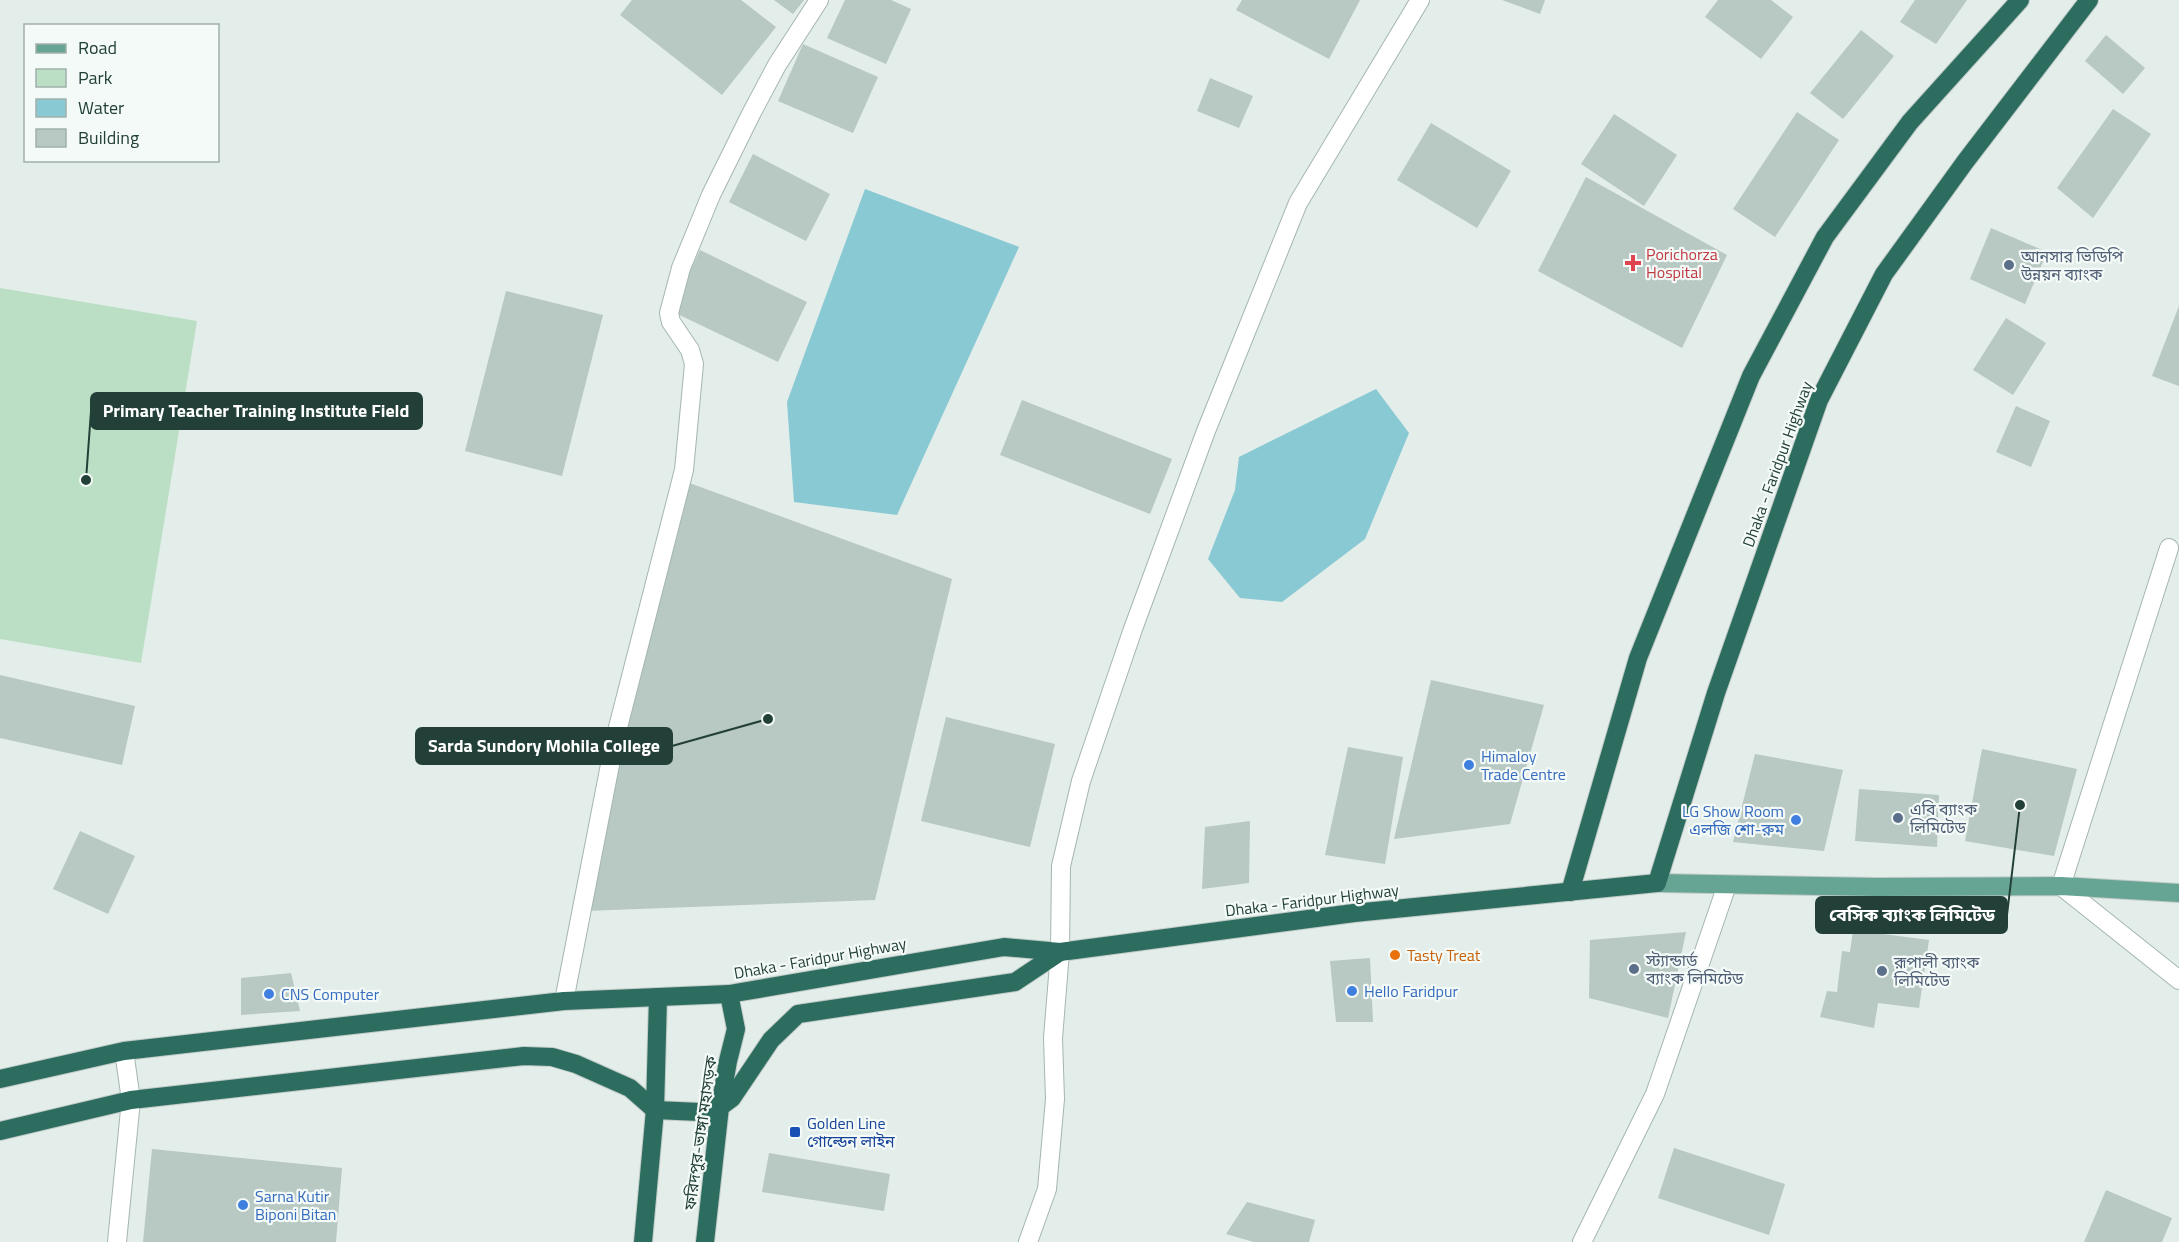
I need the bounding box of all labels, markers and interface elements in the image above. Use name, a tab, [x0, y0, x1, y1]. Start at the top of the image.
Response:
legend	[24, 24, 219, 162]
text: Road	[78, 34, 117, 61]
text: Park	[78, 64, 113, 91]
text: Water	[78, 94, 124, 121]
text: Building	[78, 124, 139, 151]
place label: Porichorza Hospital	[1646, 242, 1718, 284]
place label: আনসার ভিডিপি উন্নয়ন ব্যাংক	[2020, 244, 2124, 286]
marker: Porichorza Hospital	[1624, 254, 1642, 272]
marker: আনসার ভিডিপি উন্নয়ন ব্যাংক	[2002, 258, 2016, 272]
street label: Dhaka - Faridpur Highway	[1736, 378, 1818, 550]
callout: Primary Teacher Training Institute Field	[91, 393, 422, 429]
text: Primary Teacher Training Institute Field	[103, 397, 409, 424]
callout: Sarda Sundory Mohila College	[416, 728, 672, 764]
text: Sarda Sundory Mohila College	[428, 732, 660, 759]
place label: Himaloy Trade Centre	[1481, 744, 1566, 786]
marker: Himaloy Trade Centre	[1462, 758, 1476, 772]
place label: এবি ব্যাংক লিমিটেড	[1909, 797, 1978, 839]
place label: LG Show Room এলজি শো-রুম	[1682, 799, 1784, 841]
marker: এবি ব্যাংক লিমিটেড	[1891, 811, 1905, 825]
marker: LG Show Room এলজি শো-রুম	[1789, 813, 1803, 827]
street label: Dhaka - Faridpur Highway	[1224, 877, 1400, 923]
callout: বেসিক ব্যাংক লিমিটেড	[1816, 897, 2007, 933]
text: বেসিক ব্যাংক লিমিটেড	[1829, 901, 1996, 928]
street label: Dhaka - Faridpur Highway	[732, 931, 908, 985]
place label: Tasty Treat	[1407, 943, 1481, 967]
marker: Tasty Treat	[1388, 948, 1402, 962]
place label: স্ট্যান্ডার্ড ব্যাংক লিমিটেড	[1645, 948, 1744, 990]
place label: রূপালী ব্যাংক লিমিটেড	[1893, 950, 1981, 992]
marker: স্ট্যান্ডার্ড ব্যাংক লিমিটেড	[1627, 962, 1641, 976]
marker: রূপালী ব্যাংক লিমিটেড	[1875, 964, 1889, 978]
place label: Hello Faridpur	[1364, 979, 1458, 1003]
place label: CNS Computer	[281, 982, 380, 1006]
marker: Hello Faridpur	[1345, 984, 1359, 998]
marker: CNS Computer	[262, 987, 276, 1001]
street label: ফরিদপুর-ভাঙ্গা মহাসড়ক	[677, 1053, 723, 1212]
place label: Golden Line গোল্ডেন লাইন	[807, 1111, 895, 1153]
marker: Golden Line গোল্ডেন লাইন	[788, 1125, 802, 1139]
place label: Sarna Kutir Biponi Bitan	[255, 1184, 336, 1226]
marker: Sarna Kutir Biponi Bitan	[236, 1198, 250, 1212]

